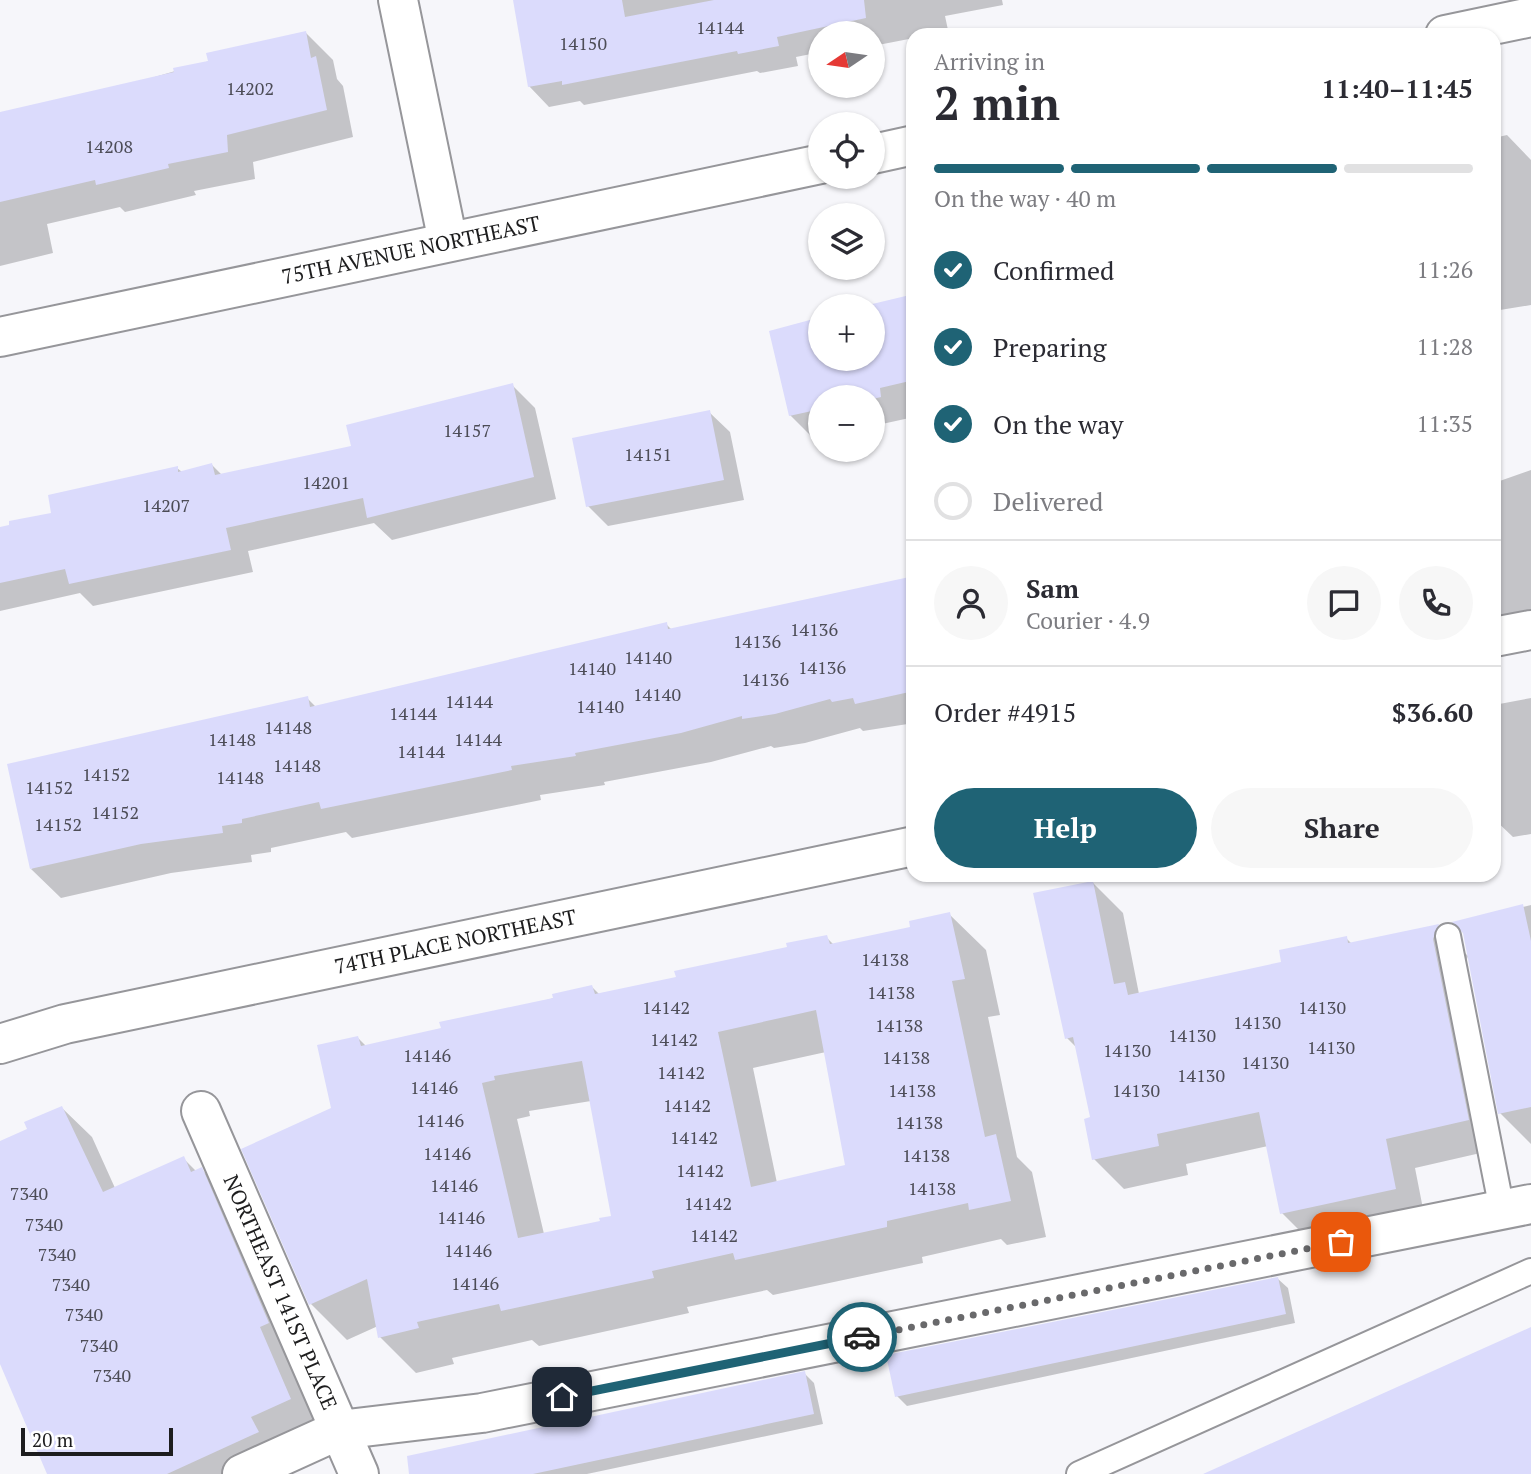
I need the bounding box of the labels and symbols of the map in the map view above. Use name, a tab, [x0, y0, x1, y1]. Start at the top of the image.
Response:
house number: 14144	[696, 15, 744, 39]
north arrow	[808, 21, 886, 98]
house number: 14150	[559, 31, 607, 55]
house number: 14202	[226, 76, 274, 100]
house number: 14208	[85, 134, 133, 158]
street label: 75TH AVENUE NORTHEAST	[279, 209, 543, 290]
house number: 14157	[443, 418, 491, 442]
house number: 14151	[624, 442, 672, 466]
house number: 14201	[302, 470, 350, 494]
house number: 14207	[142, 493, 190, 517]
house number: 14136	[790, 617, 838, 641]
house number: 14136	[733, 629, 781, 653]
house number: 14140	[624, 645, 672, 669]
house number: 14136	[798, 655, 846, 679]
house number: 14140	[568, 656, 616, 680]
house number: 14136	[741, 667, 789, 691]
house number: 14140	[633, 682, 681, 706]
house number: 14144	[445, 689, 493, 713]
house number: 14140	[576, 694, 624, 718]
house number: 14144	[389, 701, 437, 725]
house number: 14148	[264, 715, 312, 739]
house number: 14148	[208, 727, 256, 751]
house number: 14144	[454, 727, 502, 751]
house number: 14144	[397, 739, 445, 763]
house number: 14148	[273, 753, 321, 777]
house number: 14152	[82, 762, 130, 786]
house number: 14148	[216, 765, 264, 789]
house number: 14152	[25, 775, 73, 799]
house number: 14152	[91, 800, 139, 824]
house number: 14152	[34, 812, 82, 836]
street label: 74TH PLACE NORTHEAST	[332, 902, 579, 980]
house number: 14138	[861, 947, 909, 971]
house number: 14138	[867, 980, 915, 1004]
house number: 14142	[642, 995, 690, 1019]
house number: 14130	[1298, 995, 1346, 1019]
house number: 14130	[1233, 1010, 1281, 1034]
house number: 14138	[875, 1013, 923, 1037]
house number: 14130	[1168, 1023, 1216, 1047]
house number: 14142	[650, 1027, 698, 1051]
house number: 14130	[1307, 1035, 1355, 1059]
house number: 14130	[1103, 1038, 1151, 1062]
house number: 14146	[403, 1043, 451, 1067]
house number: 14138	[882, 1045, 930, 1069]
house number: 14130	[1241, 1050, 1289, 1074]
house number: 14142	[657, 1060, 705, 1084]
house number: 14130	[1177, 1063, 1225, 1087]
house number: 14146	[410, 1075, 458, 1099]
house number: 14138	[888, 1078, 936, 1102]
house number: 14130	[1112, 1078, 1160, 1102]
house number: 14142	[663, 1093, 711, 1117]
house number: 14146	[416, 1108, 464, 1132]
house number: 14138	[895, 1110, 943, 1134]
house number: 14142	[670, 1125, 718, 1149]
house number: 14146	[423, 1141, 471, 1165]
house number: 14138	[902, 1143, 950, 1167]
house number: 14142	[676, 1158, 724, 1182]
street label: NORTHEAST 141ST PLACE	[218, 1170, 344, 1414]
house number: 14146	[430, 1173, 478, 1197]
house number: 14138	[908, 1176, 956, 1200]
house number: 7340	[10, 1181, 48, 1205]
house number: 14142	[684, 1191, 732, 1215]
house number: 14146	[437, 1205, 485, 1229]
house number: 7340	[25, 1212, 63, 1236]
pin	[1311, 1212, 1371, 1272]
house number: 14142	[690, 1223, 738, 1247]
house number: 14146	[444, 1238, 492, 1262]
house number: 7340	[38, 1242, 76, 1266]
house number: 14146	[451, 1271, 499, 1295]
house number: 7340	[52, 1272, 90, 1296]
house number: 7340	[65, 1302, 103, 1326]
courier	[827, 1302, 897, 1372]
house number: 7340	[80, 1333, 118, 1357]
house number: 7340	[93, 1363, 131, 1387]
pin	[532, 1367, 592, 1427]
scale bar	[21, 1425, 173, 1457]

